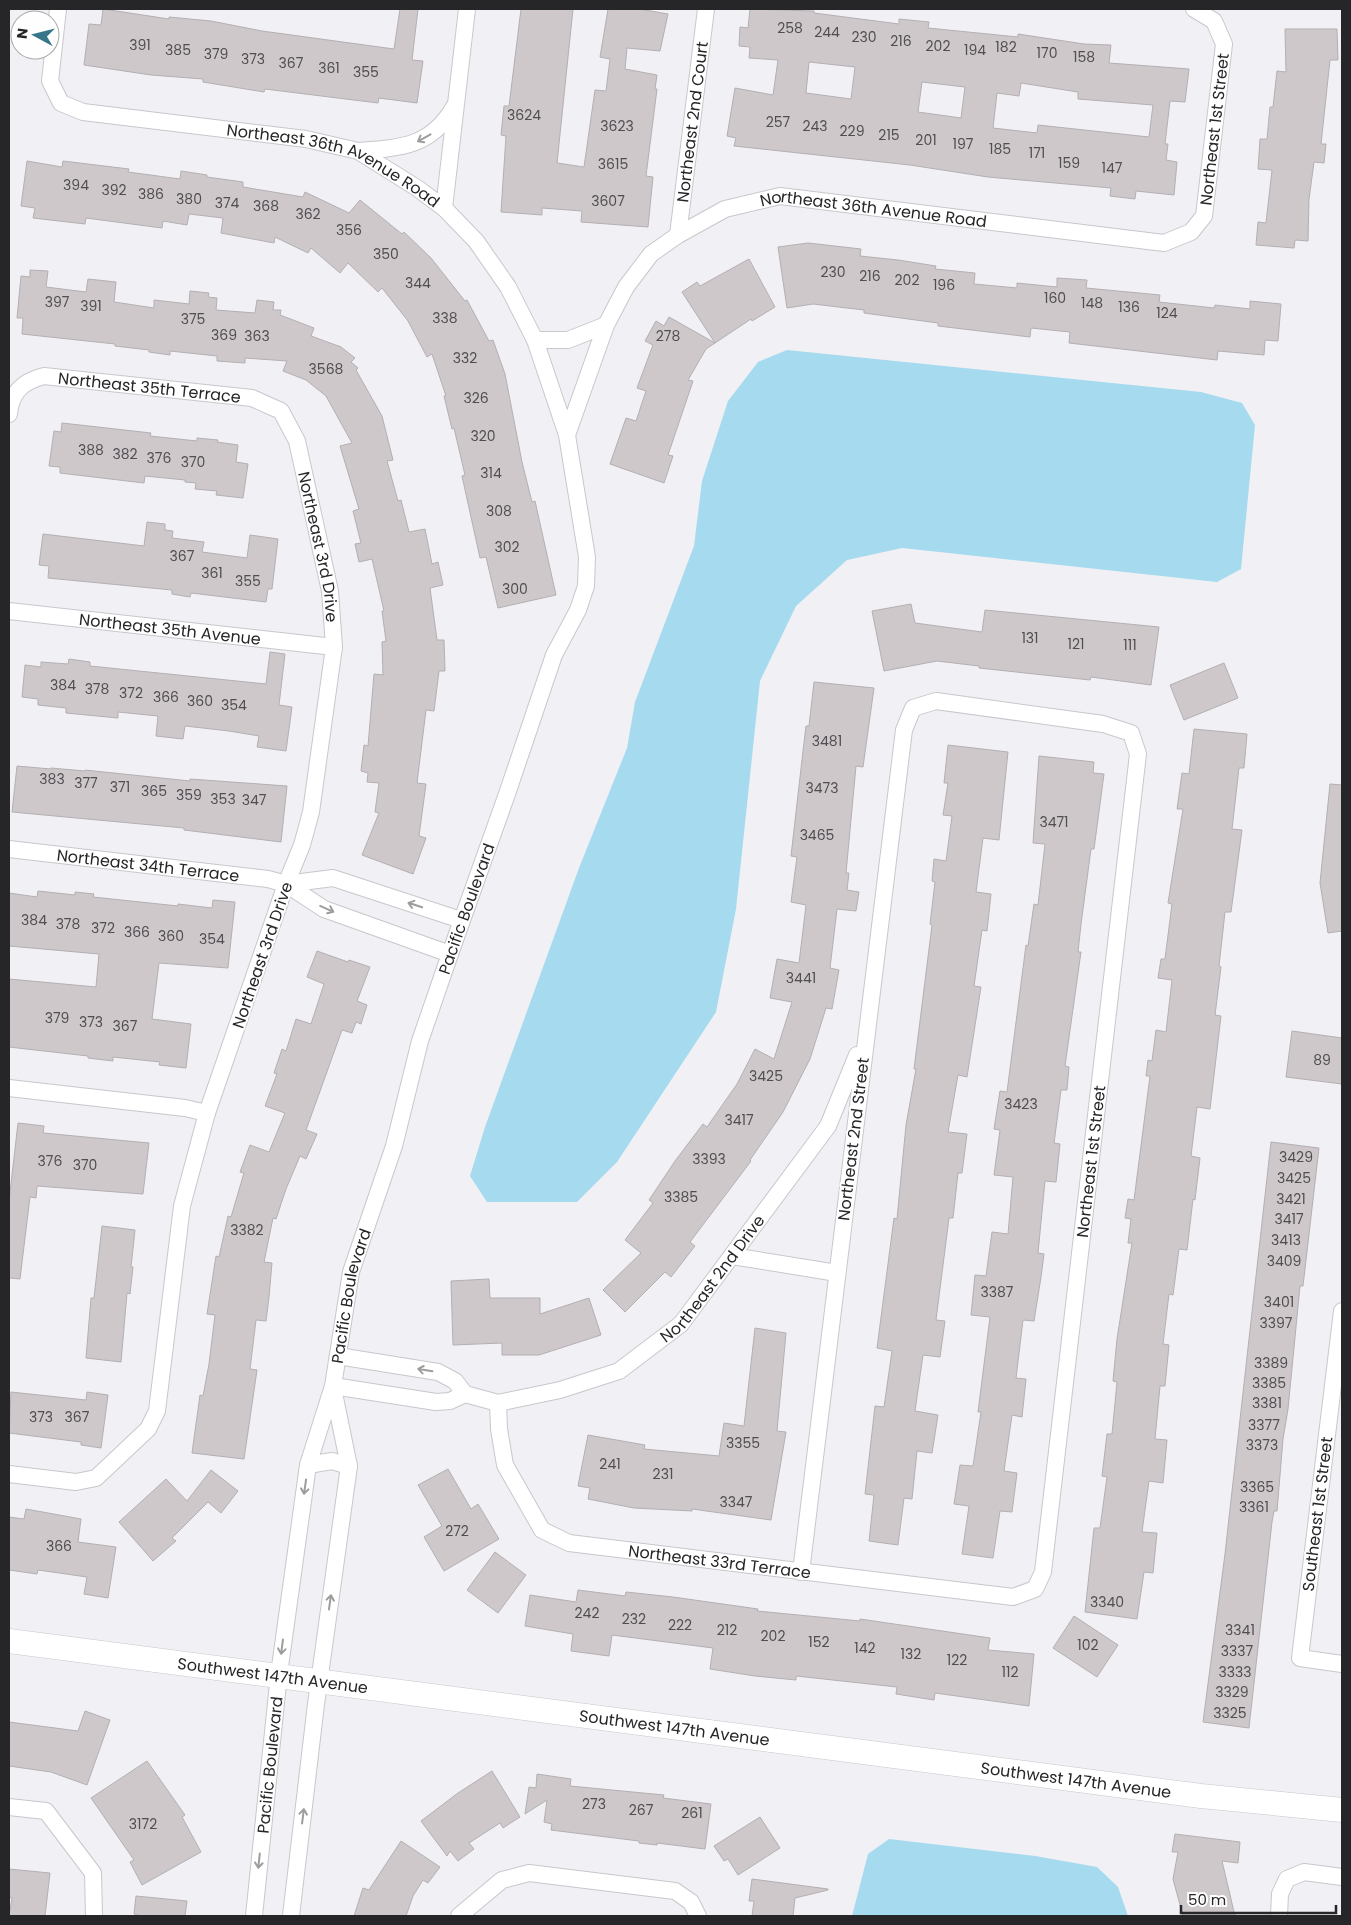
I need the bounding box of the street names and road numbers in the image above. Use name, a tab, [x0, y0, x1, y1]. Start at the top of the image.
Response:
street label: Northeast 2nd Court	[671, 40, 714, 204]
street label: Northeast 1st Street	[1194, 52, 1235, 207]
street label: Northeast 36th Avenue Road	[225, 118, 444, 213]
street label: Northeast 36th Avenue Road	[758, 185, 988, 233]
street label: Northeast 35th Terrace	[57, 367, 242, 409]
street label: Northeast 3rd Drive	[292, 469, 343, 623]
street label: Northeast 35th Avenue	[78, 608, 262, 651]
street label: Pacific Boulevard	[433, 840, 501, 978]
street label: Northeast 34th Terrace	[55, 844, 241, 888]
street label: Northeast 3rd Drive	[227, 879, 298, 1031]
street label: Northeast 2nd Street	[832, 1056, 875, 1222]
street label: Northeast 1st Street	[1071, 1084, 1111, 1239]
street label: Northeast 2nd Drive	[655, 1210, 770, 1348]
street label: Pacific Boulevard	[326, 1226, 377, 1365]
street label: Southeast 1st Street	[1297, 1435, 1338, 1593]
street label: Northeast 33rd Terrace	[627, 1539, 812, 1584]
street label: Southwest 147th Avenue	[176, 1652, 369, 1700]
street label: Pacific Boulevard	[252, 1695, 289, 1835]
street label: Southwest 147th Avenue	[578, 1704, 771, 1752]
street label: Southwest 147th Avenue	[979, 1756, 1173, 1804]

